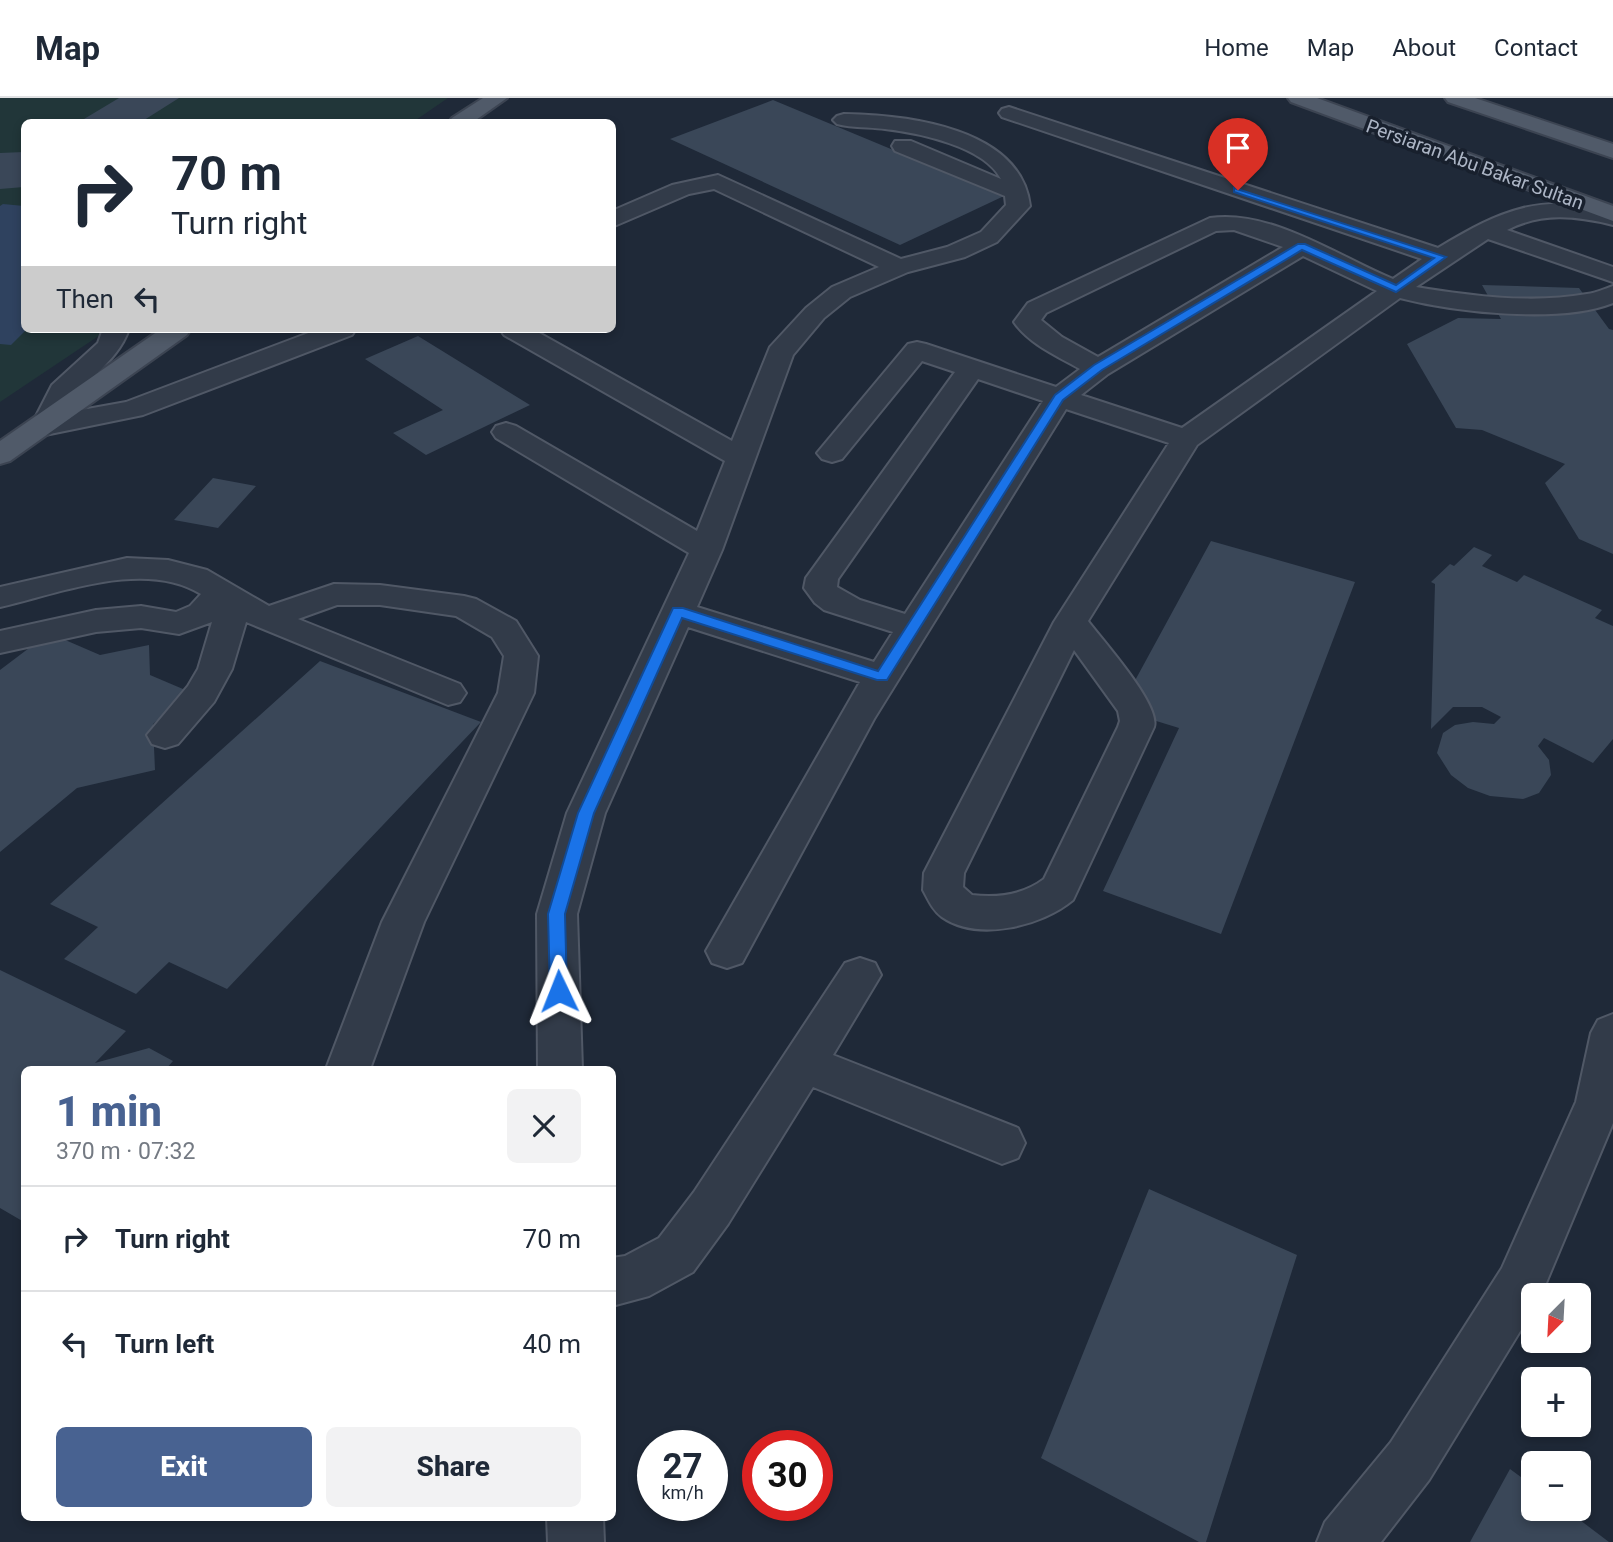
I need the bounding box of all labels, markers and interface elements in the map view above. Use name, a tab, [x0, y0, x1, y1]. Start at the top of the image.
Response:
text: Map	[35, 29, 100, 68]
text: Home	[1204, 34, 1269, 62]
text: Map	[1307, 34, 1354, 62]
text: About	[1392, 34, 1456, 62]
text: Contact	[1494, 34, 1578, 62]
street label: Persiaran Abu Bakar Sultan	[1363, 114, 1587, 215]
pin	[1208, 118, 1268, 190]
icon: arrive	[1219, 129, 1257, 167]
text: 70 m	[171, 145, 282, 202]
icon: right	[56, 147, 147, 238]
text: Turn right	[171, 204, 307, 242]
icon: left	[128, 280, 166, 318]
text: Then	[56, 284, 114, 314]
position arrow	[522, 954, 596, 1028]
text: 1 min	[56, 1087, 162, 1136]
button: close	[507, 1089, 581, 1163]
text: 370 m · 07:32	[56, 1138, 195, 1165]
icon: right	[56, 1220, 94, 1258]
text: Turn right	[115, 1224, 230, 1254]
text: 70 m	[523, 1224, 581, 1254]
north arrow	[1521, 1283, 1591, 1353]
map controls	[1521, 1283, 1591, 1521]
icon: left	[56, 1325, 94, 1363]
text: Turn left	[115, 1329, 214, 1359]
text: 40 m	[523, 1329, 581, 1359]
button: +	[1521, 1367, 1591, 1437]
button: Exit	[56, 1427, 312, 1507]
button: Share	[326, 1427, 581, 1507]
speed limit sign: 30	[742, 1430, 833, 1521]
text: 27	[662, 1446, 703, 1487]
button: −	[1521, 1451, 1591, 1521]
text: km/h	[661, 1482, 704, 1503]

